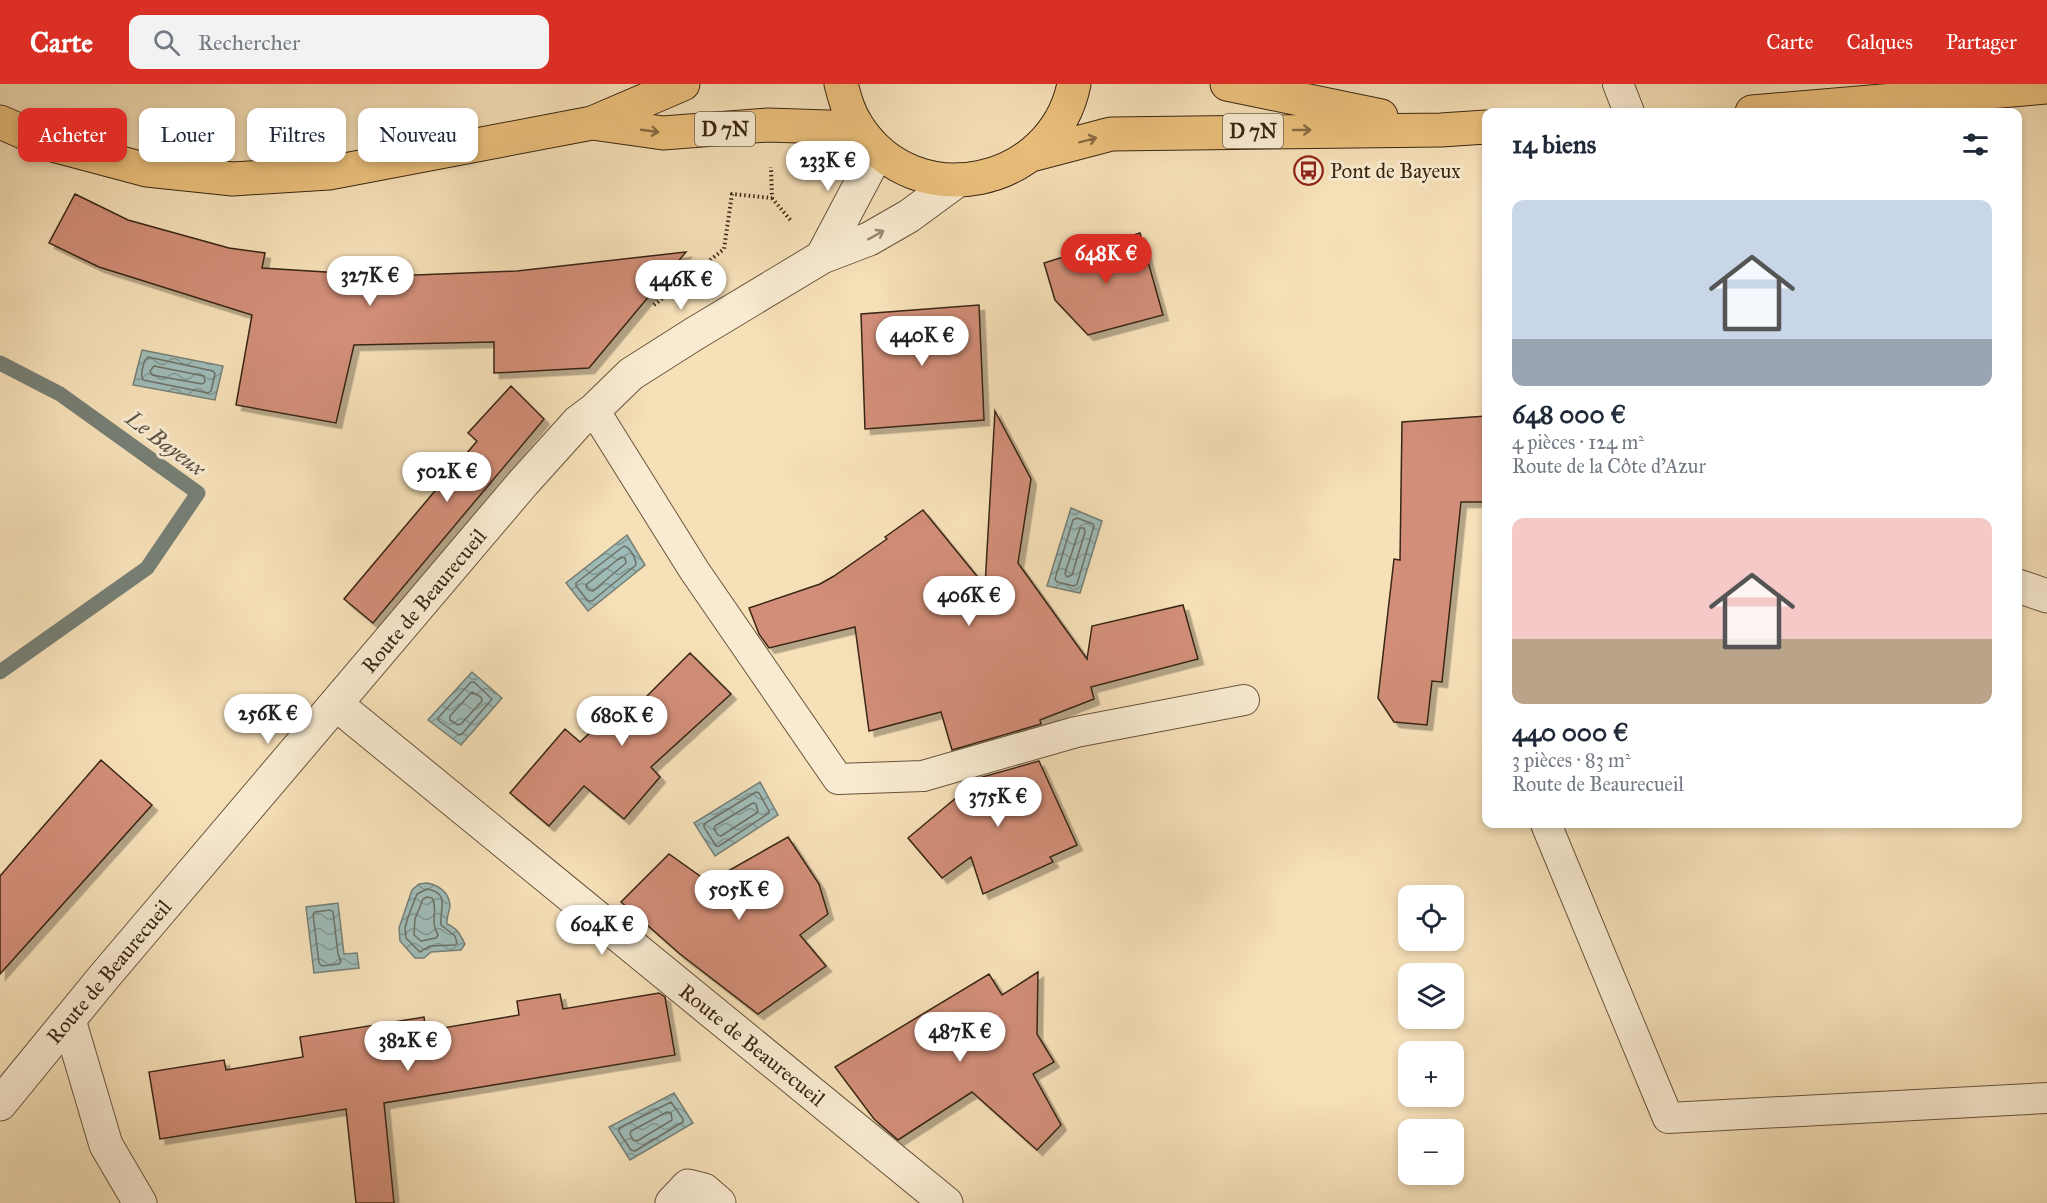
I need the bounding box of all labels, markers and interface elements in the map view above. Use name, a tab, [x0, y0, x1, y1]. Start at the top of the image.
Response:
search box	[129, 15, 549, 69]
text: Carte	[30, 25, 93, 60]
icon: search	[150, 26, 183, 59]
text: Rechercher	[198, 29, 300, 56]
text: Carte	[1766, 29, 1813, 55]
text: Calques	[1846, 29, 1913, 55]
text: Partager	[1946, 29, 2017, 55]
chip: Acheter	[18, 108, 127, 162]
chip: Louer	[139, 108, 235, 162]
chip: Filtres	[247, 108, 346, 162]
chip: Nouveau	[358, 108, 478, 162]
road number: D 7N	[695, 112, 755, 146]
road number: D 7N	[1223, 114, 1283, 148]
one-way arrow	[1292, 124, 1312, 136]
one-way arrow	[640, 126, 660, 137]
text: 14 biens	[1512, 128, 1596, 160]
icon: filters	[1959, 128, 1992, 161]
one-way arrow	[1078, 134, 1097, 145]
pin: 233K €	[779, 141, 877, 192]
text: 233K €	[800, 148, 856, 172]
bus stop icon: Pont de Bayeux	[1293, 155, 1325, 187]
place label: Pont de Bayeux	[1330, 158, 1461, 184]
one-way arrow	[867, 229, 884, 241]
pin: 648K €	[1057, 234, 1155, 285]
icon: home	[1698, 239, 1806, 347]
text: 648K €	[1075, 241, 1137, 265]
pin: 327K €	[321, 256, 419, 307]
pin: 446K €	[632, 260, 730, 311]
text: 327K €	[341, 263, 399, 287]
text: 446K €	[649, 267, 713, 291]
pin: 440K €	[873, 316, 971, 367]
text: 440K €	[890, 323, 954, 347]
text: 648 000 €	[1512, 398, 1626, 430]
water label: Le Bayeux	[120, 404, 212, 483]
text: 4 pièces · 124 m²	[1512, 430, 1644, 454]
pin: 502K €	[398, 452, 496, 503]
text: Route de la Côte d'Azur	[1512, 454, 1706, 478]
text: 502K €	[416, 459, 478, 483]
street label: Route de Beaurecueil	[356, 523, 492, 678]
icon: home	[1698, 557, 1806, 665]
pin: 406K €	[920, 576, 1018, 627]
text: 406K €	[937, 583, 1001, 607]
pin: 256K €	[219, 694, 317, 745]
pin: 680K €	[573, 696, 671, 747]
text: 256K €	[238, 701, 298, 725]
text: 680K €	[590, 703, 654, 727]
text: 440 000 €	[1512, 716, 1628, 748]
text: 3 pièces · 83 m²	[1512, 748, 1631, 772]
text: Route de Beaurecueil	[1512, 772, 1684, 796]
pin: 375K €	[949, 777, 1047, 828]
text: 375K €	[969, 784, 1027, 808]
pin: 505K €	[690, 870, 788, 921]
text: 505K €	[709, 877, 769, 901]
map controls	[1398, 885, 1464, 1185]
button: locate	[1398, 885, 1464, 951]
street label: Route de Beaurecueil	[41, 894, 177, 1049]
pin: 604K €	[553, 905, 651, 956]
text: 604K €	[570, 912, 634, 936]
button: layers	[1398, 963, 1464, 1029]
street label: Route de Beaurecueil	[674, 978, 831, 1112]
pin: 487K €	[911, 1012, 1009, 1063]
text: 487K €	[928, 1019, 992, 1043]
pin: 382K €	[359, 1021, 457, 1072]
text: 382K €	[378, 1028, 438, 1052]
button: +	[1398, 1041, 1464, 1107]
button: −	[1398, 1119, 1464, 1185]

